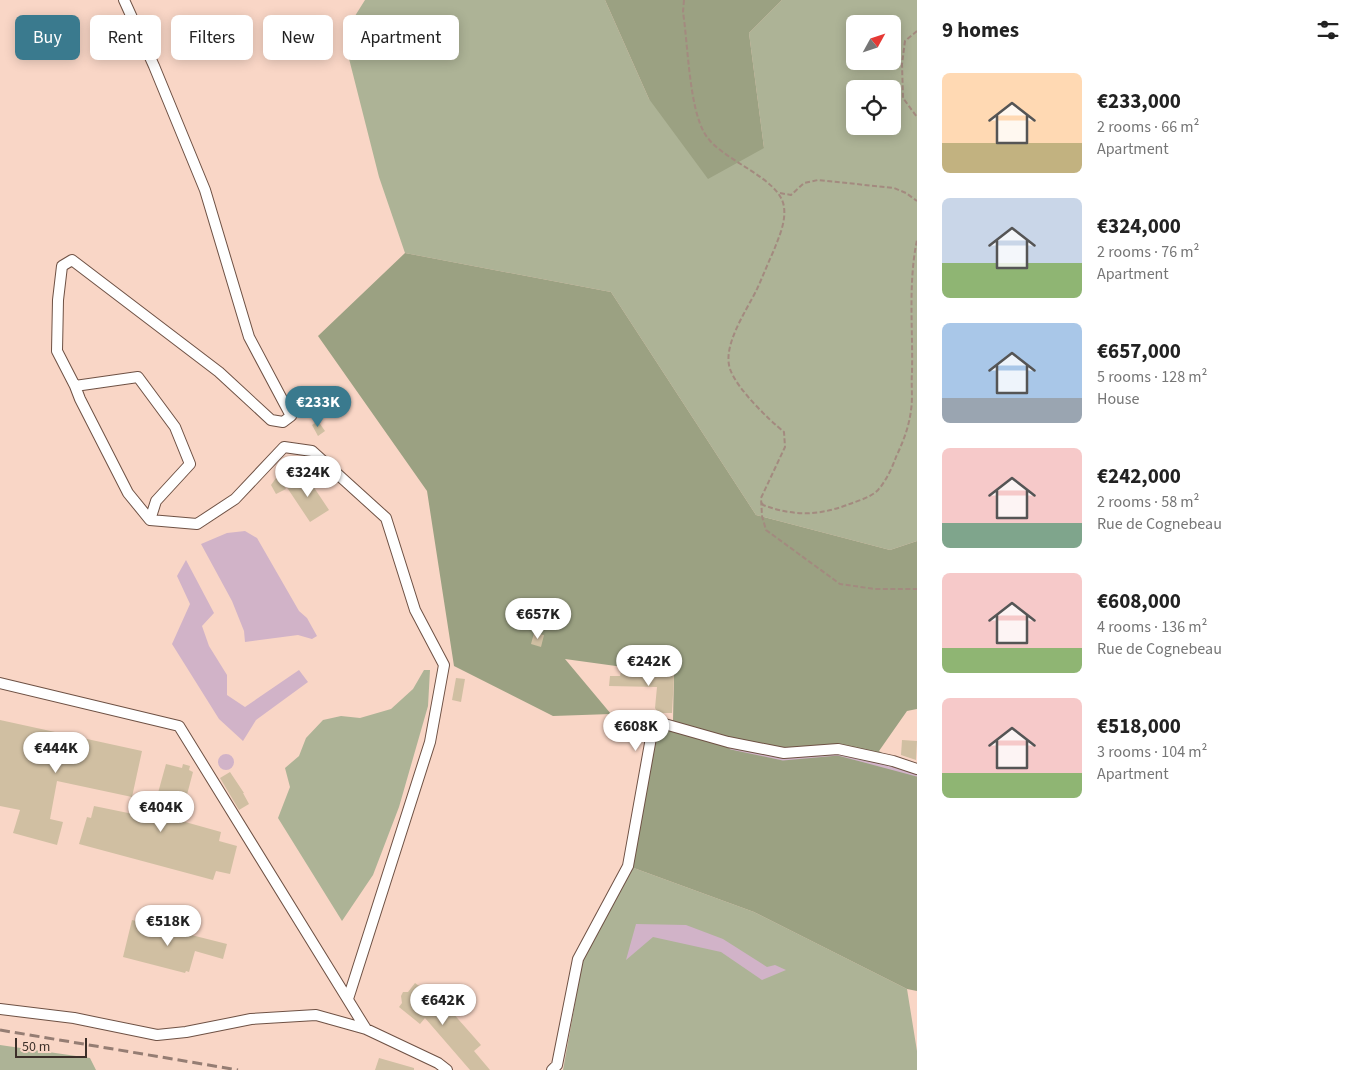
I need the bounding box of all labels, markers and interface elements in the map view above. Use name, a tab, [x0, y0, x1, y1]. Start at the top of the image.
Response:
chip: Buy	[15, 15, 80, 60]
chip: Rent	[90, 15, 161, 60]
chip: Filters	[171, 15, 253, 60]
chip: New	[263, 15, 333, 60]
chip: Apartment	[343, 15, 459, 60]
north arrow	[846, 15, 901, 70]
map controls	[846, 15, 901, 135]
text: 9 homes	[942, 15, 1019, 45]
icon: filters	[1314, 16, 1342, 44]
button: locate	[846, 80, 901, 135]
text: €233,000	[1097, 86, 1181, 116]
icon: home	[982, 93, 1042, 153]
text: 2 rooms · 66 m²	[1097, 116, 1199, 138]
text: Apartment	[1097, 138, 1169, 160]
text: €324,000	[1097, 211, 1181, 241]
icon: home	[982, 218, 1042, 278]
text: 2 rooms · 76 m²	[1097, 241, 1199, 263]
text: Apartment	[1097, 263, 1169, 285]
text: €657,000	[1097, 336, 1181, 366]
icon: home	[982, 343, 1042, 403]
text: 5 rooms · 128 m²	[1097, 366, 1207, 388]
pin: €233K	[283, 386, 353, 428]
text: House	[1097, 388, 1139, 410]
text: €233K	[296, 391, 340, 413]
pin: €324K	[273, 456, 343, 498]
text: €324K	[286, 461, 330, 483]
text: €242,000	[1097, 461, 1181, 491]
icon: home	[982, 468, 1042, 528]
text: 2 rooms · 58 m²	[1097, 491, 1199, 513]
text: Rue de Cognebeau	[1097, 513, 1222, 535]
text: €608,000	[1097, 586, 1181, 616]
icon: home	[982, 593, 1042, 653]
pin: €657K	[503, 598, 573, 640]
text: €657K	[516, 603, 560, 625]
text: 4 rooms · 136 m²	[1097, 616, 1207, 638]
text: Rue de Cognebeau	[1097, 638, 1222, 660]
pin: €242K	[614, 644, 684, 687]
text: €242K	[627, 650, 671, 672]
pin: €608K	[601, 710, 671, 752]
text: €518,000	[1097, 711, 1181, 741]
text: €608K	[614, 715, 658, 737]
icon: home	[982, 718, 1042, 778]
pin: €444K	[21, 732, 91, 774]
text: €444K	[34, 737, 78, 759]
text: 3 rooms · 104 m²	[1097, 741, 1207, 763]
text: Apartment	[1097, 763, 1169, 785]
pin: €404K	[126, 790, 196, 833]
text: €404K	[139, 796, 183, 818]
pin: €518K	[133, 904, 203, 947]
text: €518K	[146, 910, 190, 932]
pin: €642K	[408, 984, 478, 1026]
text: €642K	[421, 989, 465, 1011]
scale bar	[15, 1035, 88, 1058]
text: 50 m	[22, 1037, 50, 1057]

